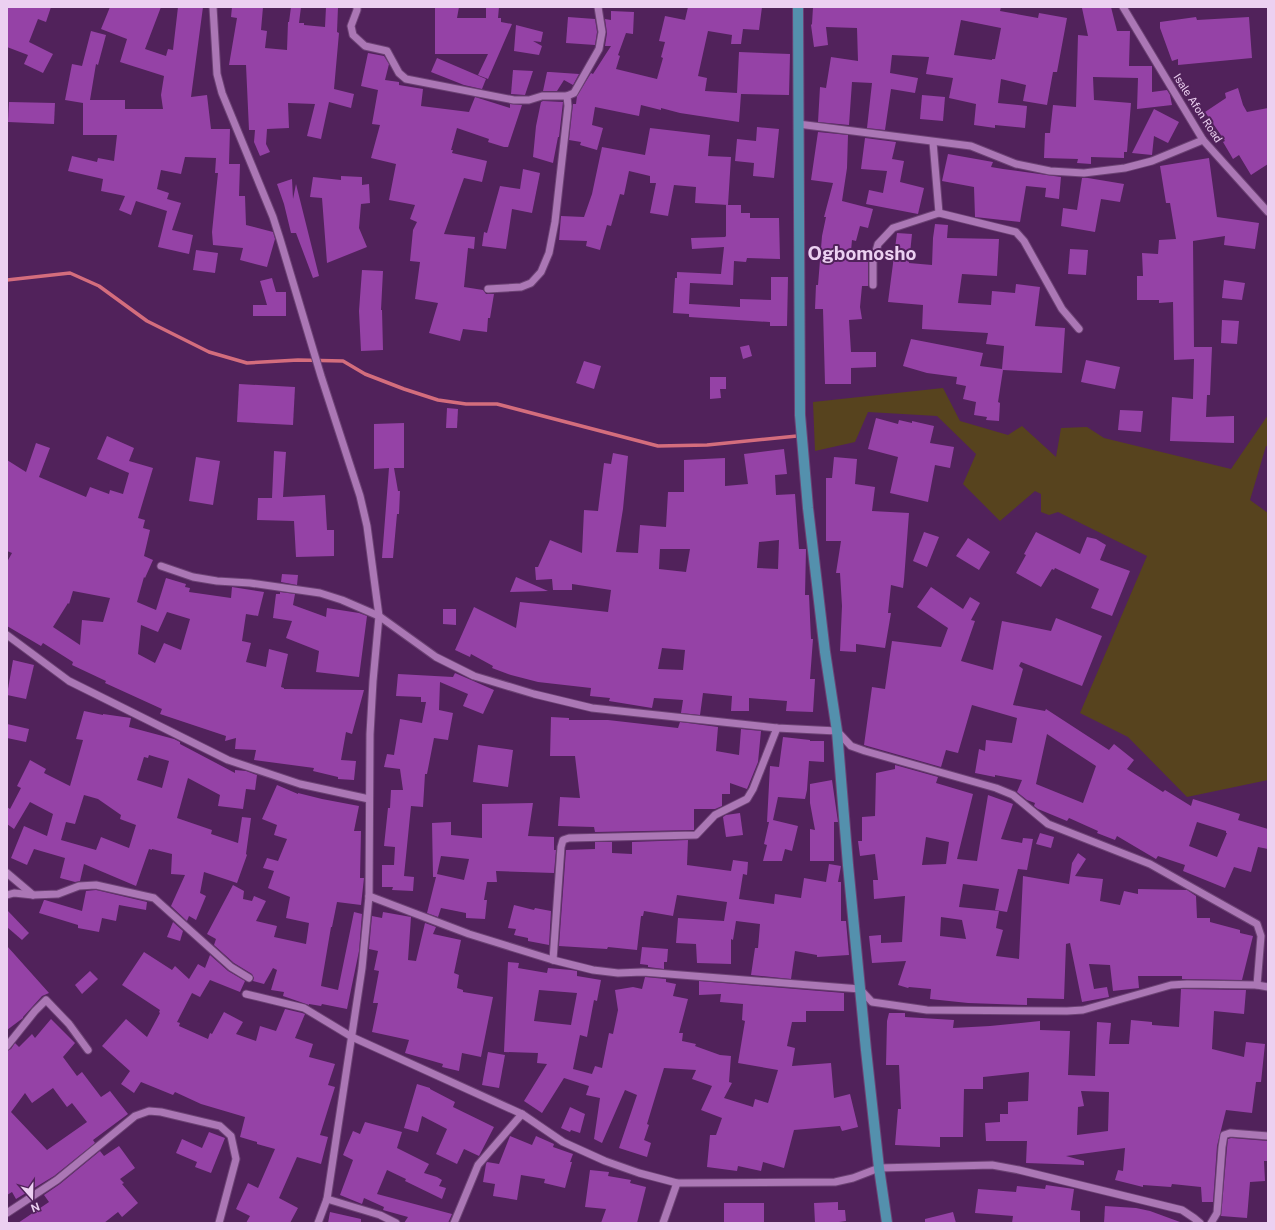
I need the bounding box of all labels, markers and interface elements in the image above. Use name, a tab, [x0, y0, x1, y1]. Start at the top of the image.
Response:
street label: Isale Afon Road	[1171, 71, 1225, 145]
district label: Ogbomosho	[808, 242, 917, 264]
north arrow	[12, 1178, 52, 1218]
text: N	[29, 1200, 42, 1215]

